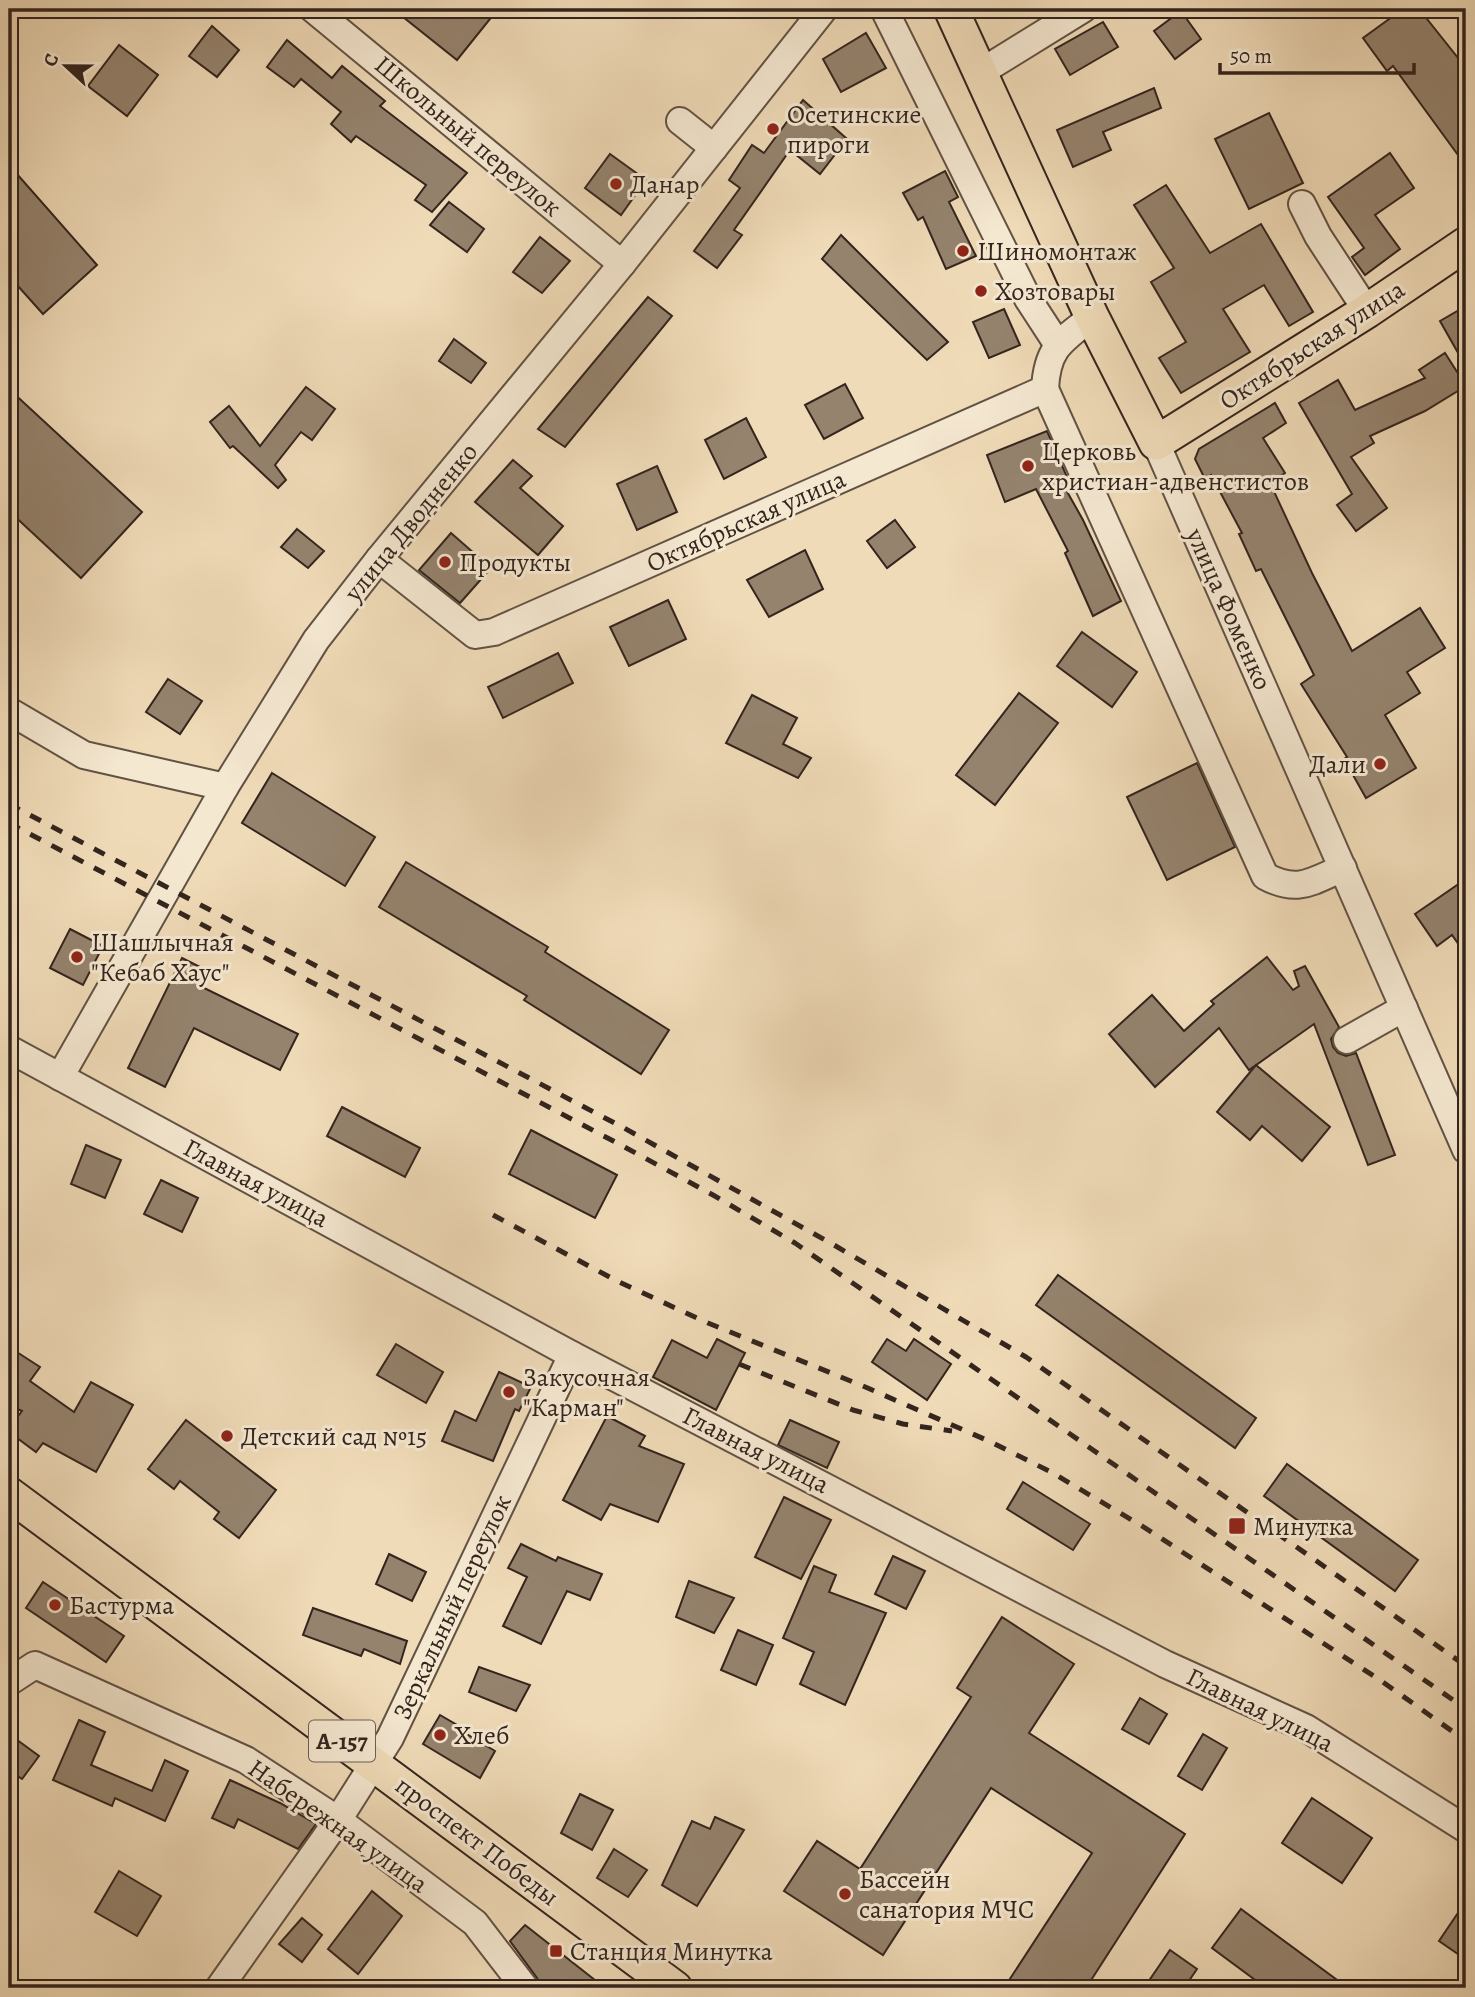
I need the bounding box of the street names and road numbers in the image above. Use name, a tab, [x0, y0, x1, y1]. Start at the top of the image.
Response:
street label: Школьный переулок	[367, 47, 569, 225]
street label: Октябрьская улица	[1212, 272, 1412, 418]
street label: улица Дводненко	[336, 435, 486, 609]
street label: Октябрьская улица	[641, 461, 851, 581]
street label: улица Фоменко	[1177, 522, 1280, 695]
street label: Главная улица	[177, 1130, 335, 1236]
street label: Главная улица	[677, 1398, 835, 1502]
street label: Зеркальный переулок	[384, 1489, 520, 1725]
street label: Главная улица	[1180, 1659, 1340, 1761]
road number: А-157	[309, 1721, 375, 1762]
street label: Набережная улица	[241, 1751, 435, 1901]
street label: проспект Победы	[388, 1768, 566, 1914]

